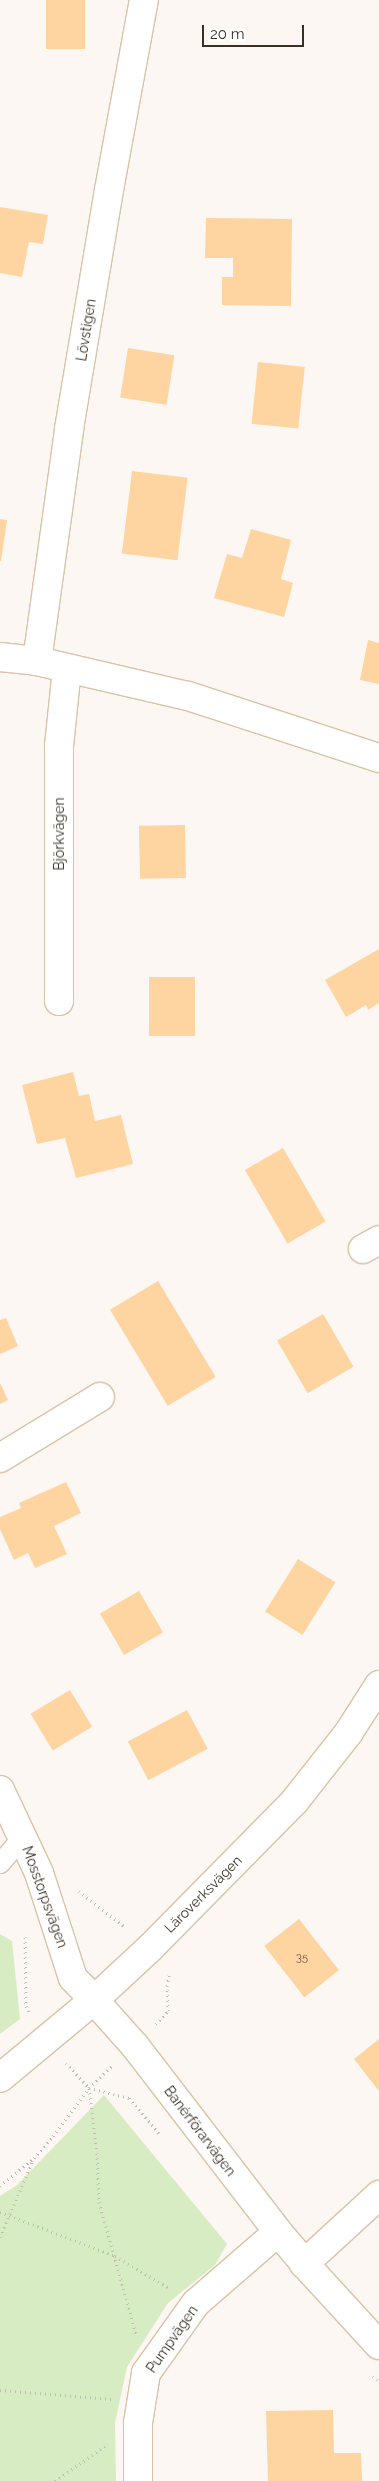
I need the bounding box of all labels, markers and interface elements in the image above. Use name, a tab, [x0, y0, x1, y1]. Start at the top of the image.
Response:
scale bar	[204, 15, 306, 47]
text: 20 m	[210, 25, 245, 43]
street label: Lövstigen	[73, 298, 99, 362]
street label: Björkvägen	[51, 797, 67, 871]
street label: Mosstorpsvägen	[19, 1844, 71, 1950]
street label: Läroverksvägen	[161, 1852, 245, 1936]
house number: 35	[296, 1951, 308, 1965]
street label: Banérförarvägen	[161, 2083, 239, 2179]
street label: Pumpvägen	[143, 2302, 201, 2376]

